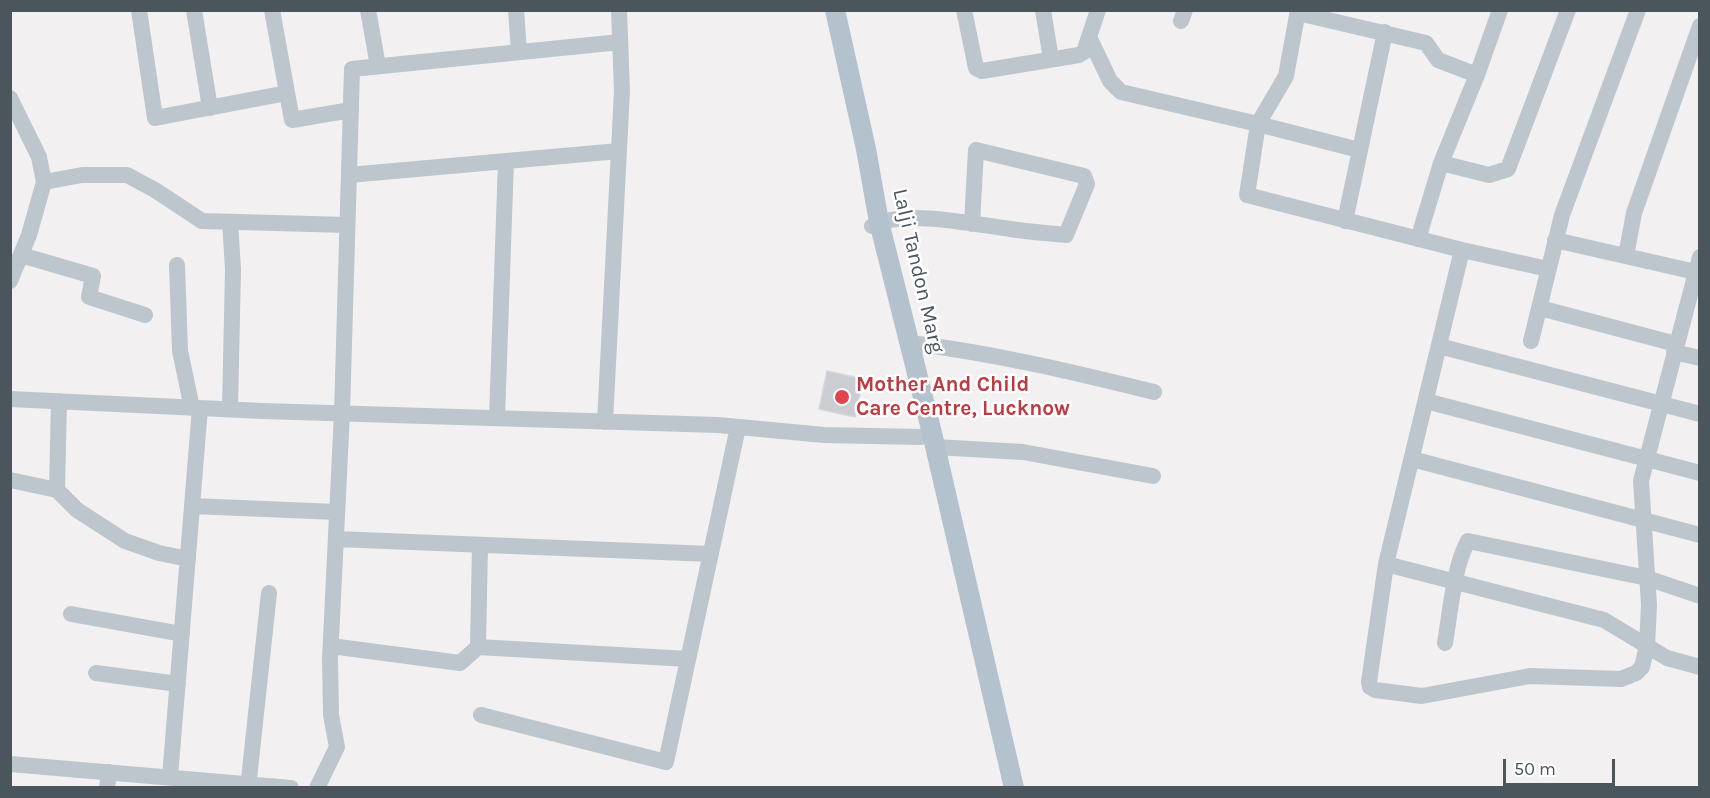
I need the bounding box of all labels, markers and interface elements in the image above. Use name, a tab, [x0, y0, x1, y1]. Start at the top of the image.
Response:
street label: Lalji Tandon Marg	[887, 186, 949, 356]
place label: Mother And Child Care Centre, Lucknow	[856, 372, 1070, 422]
marker: Mother And Child Care Centre, Lucknow	[833, 388, 851, 406]
scale bar	[1506, 747, 1618, 785]
text: 50 m	[1514, 758, 1556, 780]

